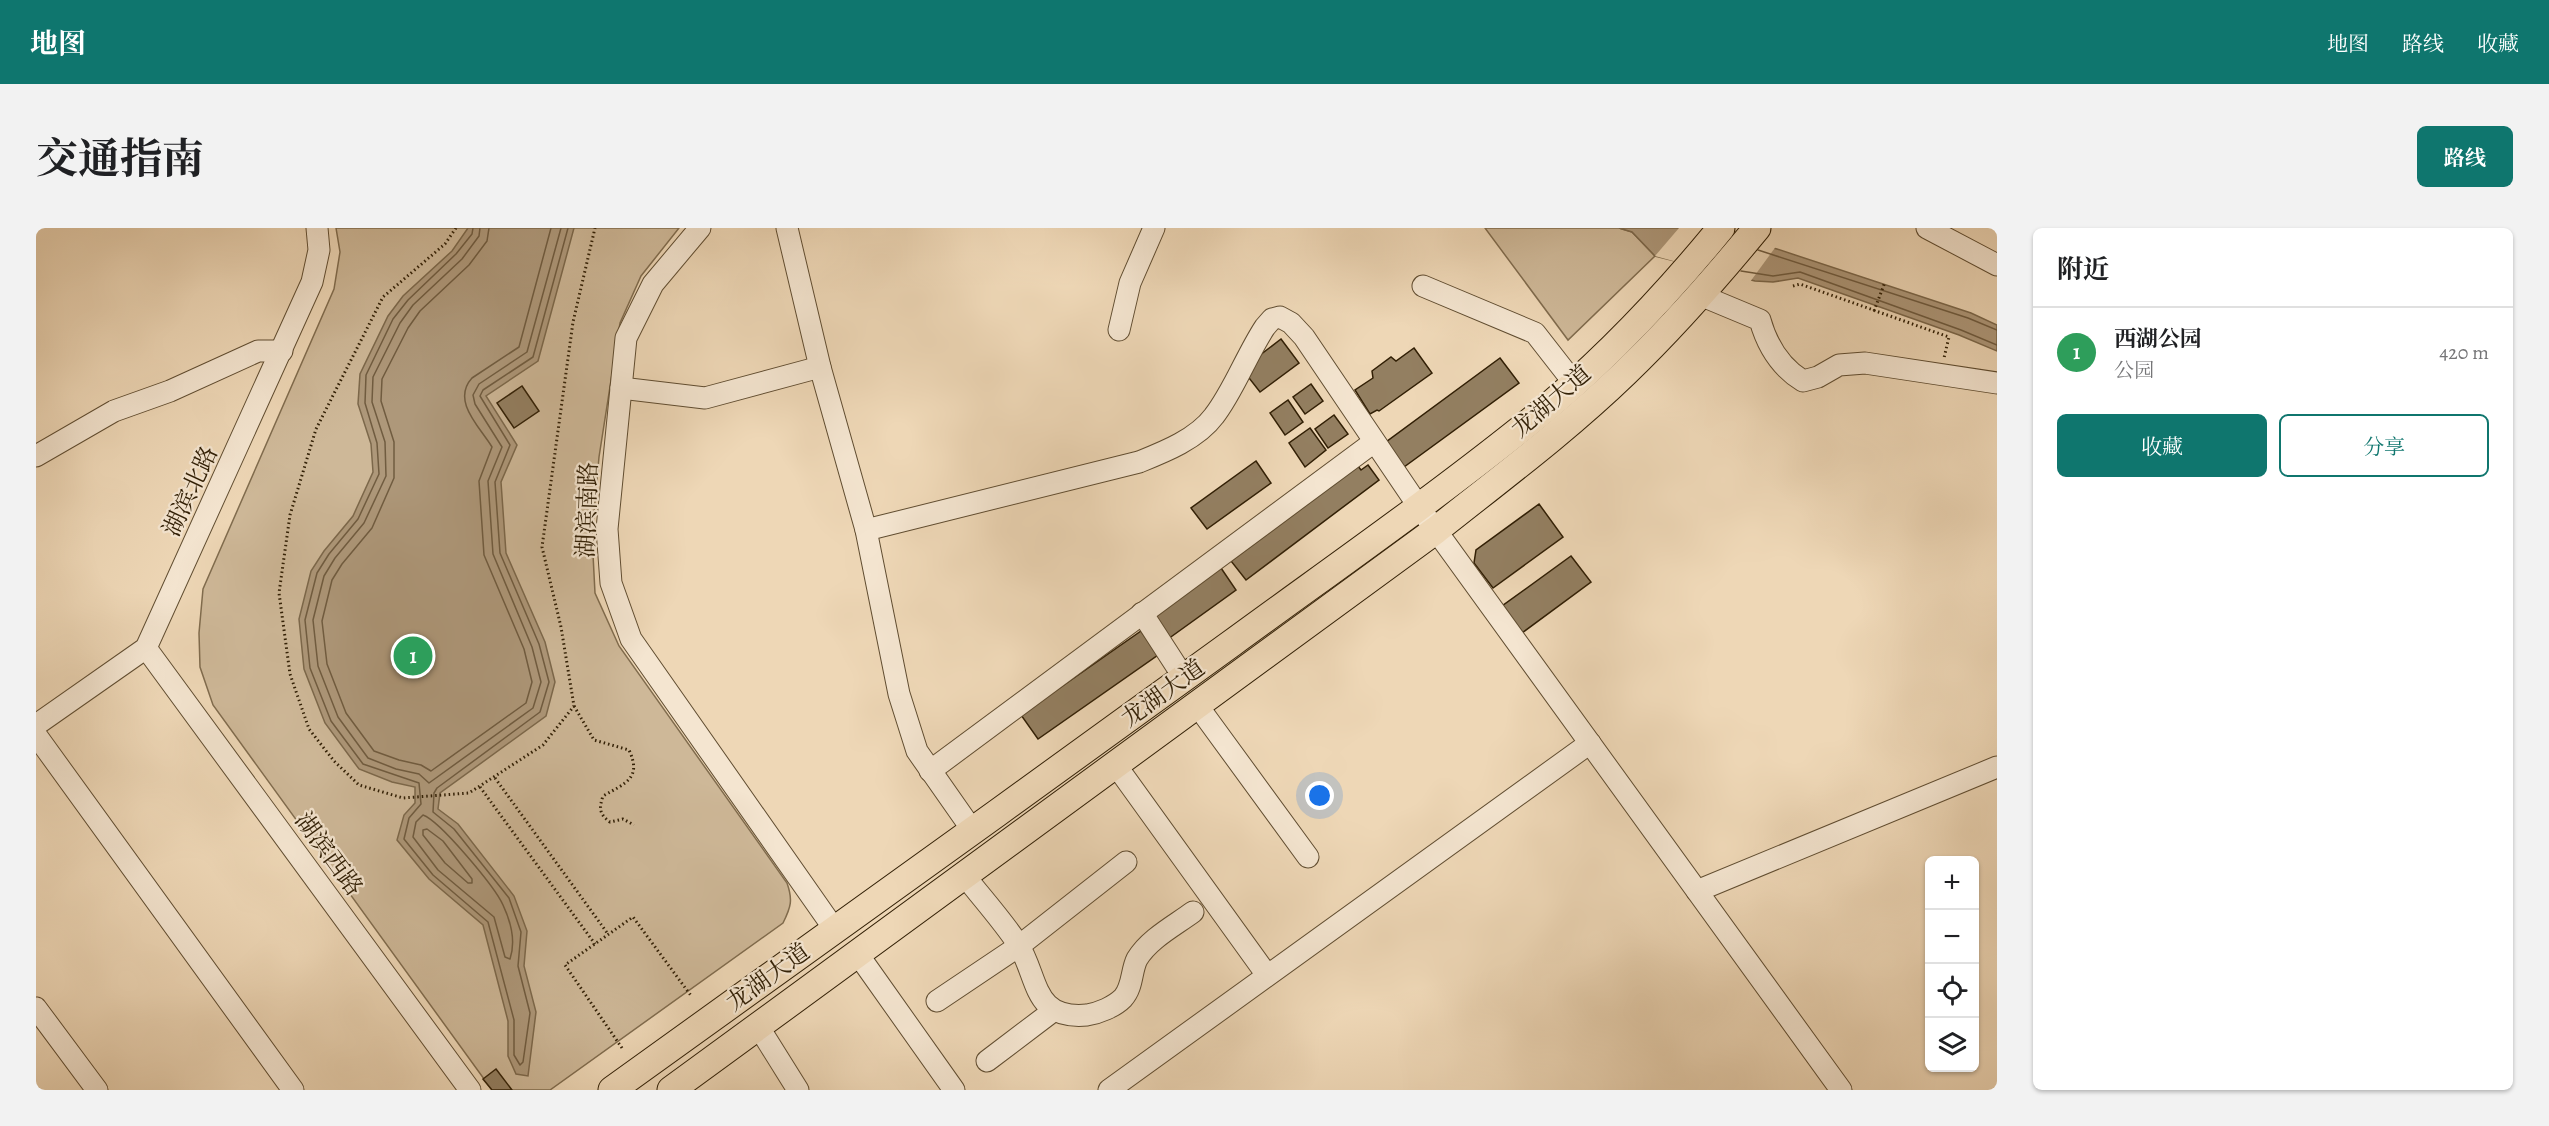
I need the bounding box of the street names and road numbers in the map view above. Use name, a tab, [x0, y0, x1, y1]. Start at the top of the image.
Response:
street label: 龙湖大道	[1504, 357, 1598, 445]
street label: 湖滨北路	[155, 441, 225, 541]
street label: 湖滨南路	[569, 461, 605, 559]
street label: 龙湖大道	[1115, 652, 1211, 734]
street label: 湖滨西路	[288, 806, 370, 902]
street label: 龙湖大道	[720, 936, 816, 1018]

